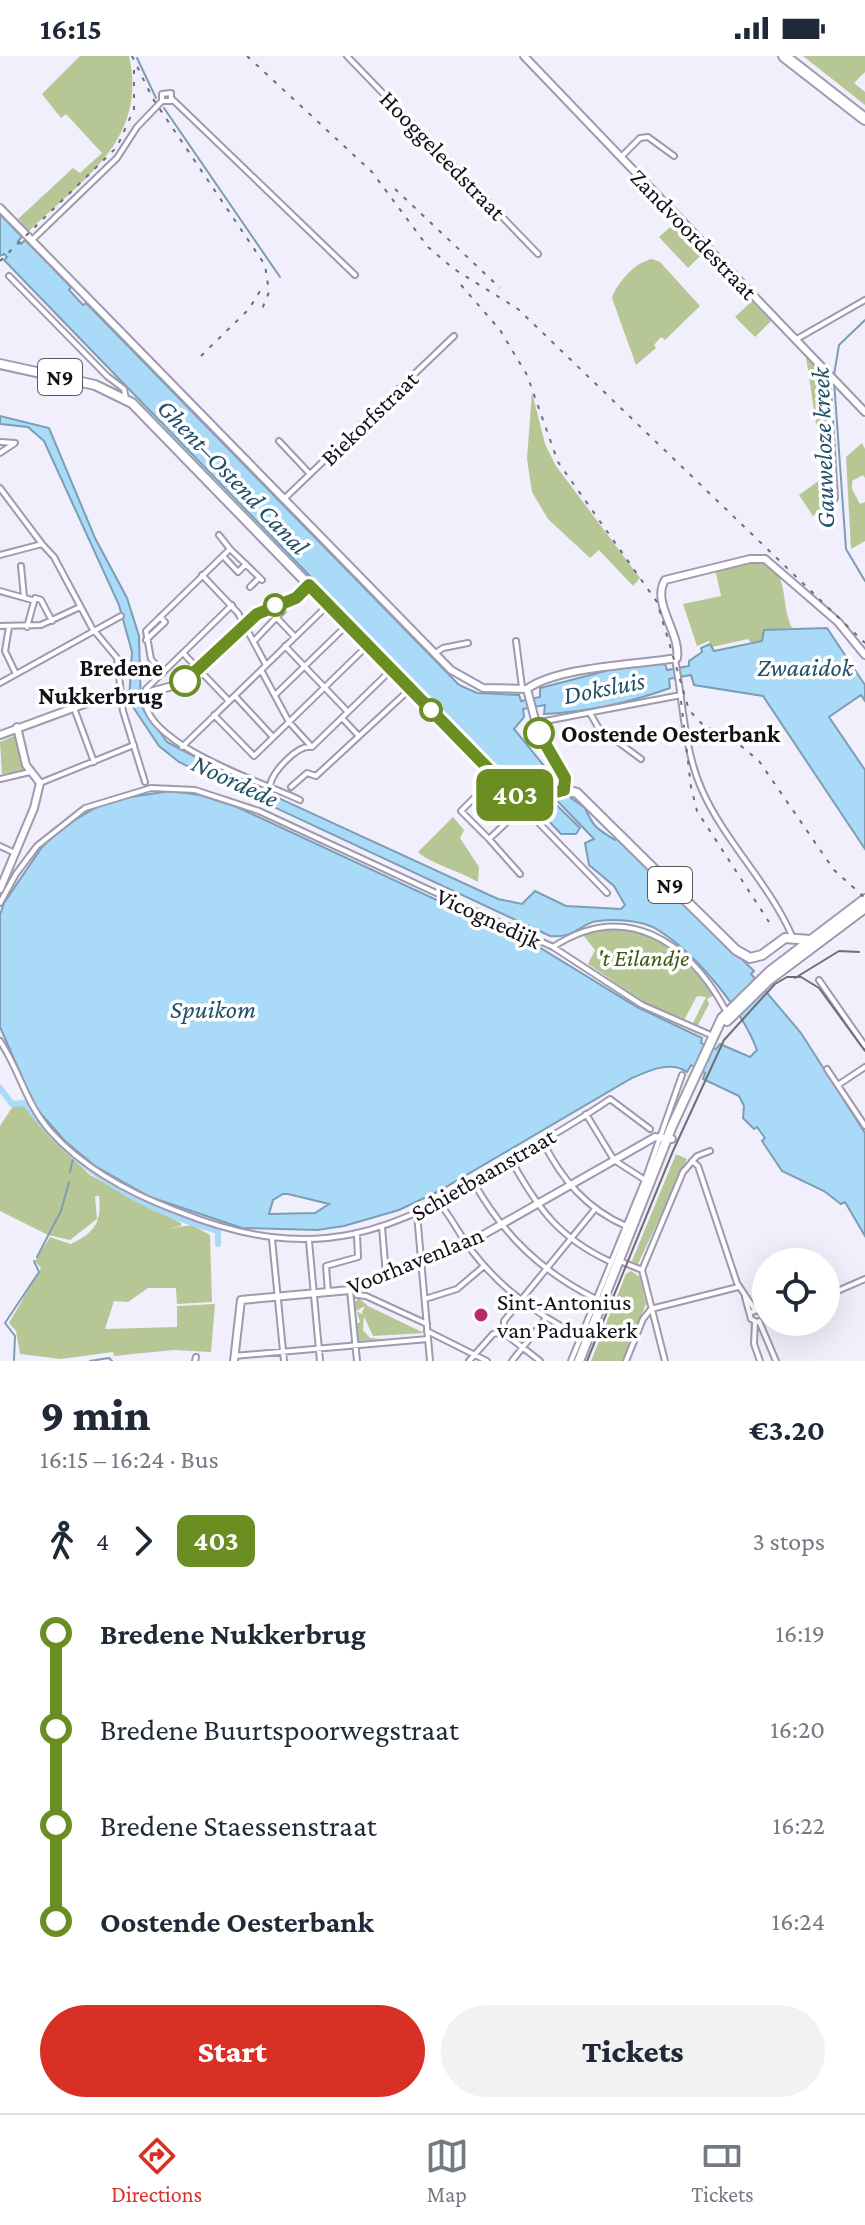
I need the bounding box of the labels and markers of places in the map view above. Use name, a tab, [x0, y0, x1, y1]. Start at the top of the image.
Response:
unlabelled marker	[264, 594, 286, 616]
place label: Bredene Nukkerbrug	[38, 654, 163, 709]
marker: Bredene Nukkerbrug	[170, 666, 200, 696]
unlabelled marker	[420, 699, 442, 721]
marker: Oostende Oesterbank	[524, 718, 554, 748]
place label: Oostende Oesterbank	[561, 720, 781, 747]
place label: Sint-Antonius van Paduakerk	[496, 1288, 638, 1343]
marker: Sint-Antonius van Paduakerk	[472, 1306, 490, 1324]

